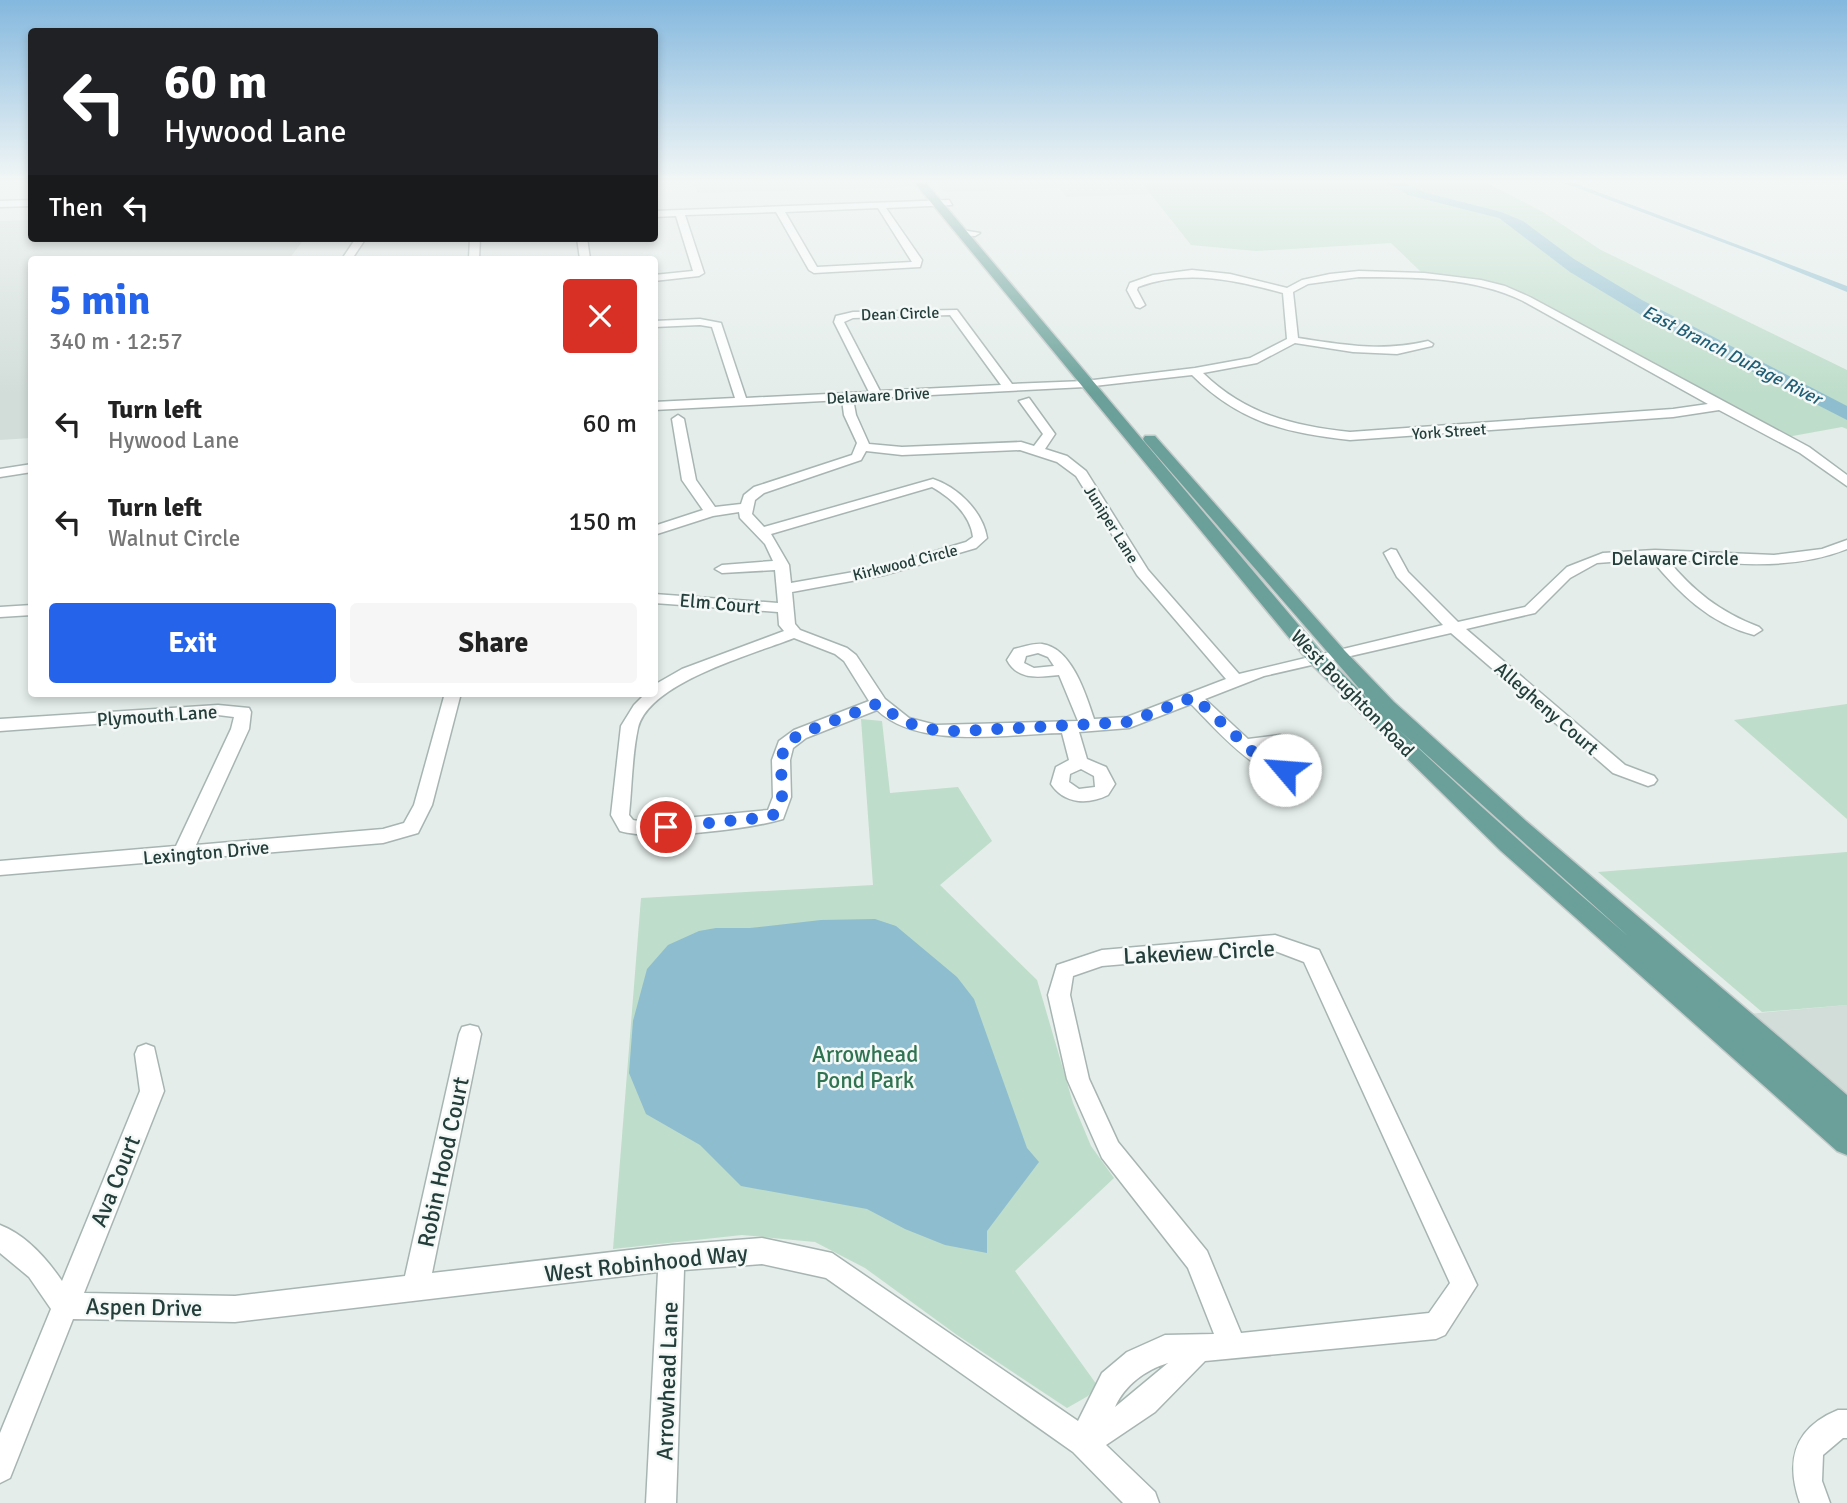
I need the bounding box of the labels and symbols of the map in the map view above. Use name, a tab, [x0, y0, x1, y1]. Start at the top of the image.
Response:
water label: East Branch DuPage River	[1639, 300, 1827, 411]
street label: Dean Circle	[861, 303, 940, 325]
street label: Delaware Drive	[826, 383, 930, 409]
street label: York Street	[1411, 419, 1487, 445]
street label: Juniper Lane	[1079, 482, 1143, 567]
street label: Kirkwood Circle	[851, 540, 960, 586]
street label: Delaware Circle	[1611, 547, 1739, 571]
street label: Elm Court	[678, 588, 762, 620]
street label: West Boughton Road	[1285, 625, 1419, 762]
street label: Allegheny Court	[1489, 657, 1604, 761]
street label: Plymouth Lane	[96, 700, 218, 732]
position arrow	[1248, 733, 1322, 807]
pin	[636, 797, 696, 857]
street label: Lexington Drive	[142, 836, 270, 870]
street label: Lakeview Circle	[1122, 934, 1276, 971]
park label: Arrowhead Pond Park	[812, 1040, 918, 1095]
street label: Robin Hood Court	[411, 1074, 476, 1250]
street label: Ava Court	[84, 1131, 147, 1231]
street label: West Robinhood Way	[543, 1238, 749, 1289]
street label: Aspen Drive	[85, 1292, 203, 1323]
street label: Arrowhead Lane	[650, 1301, 685, 1461]

